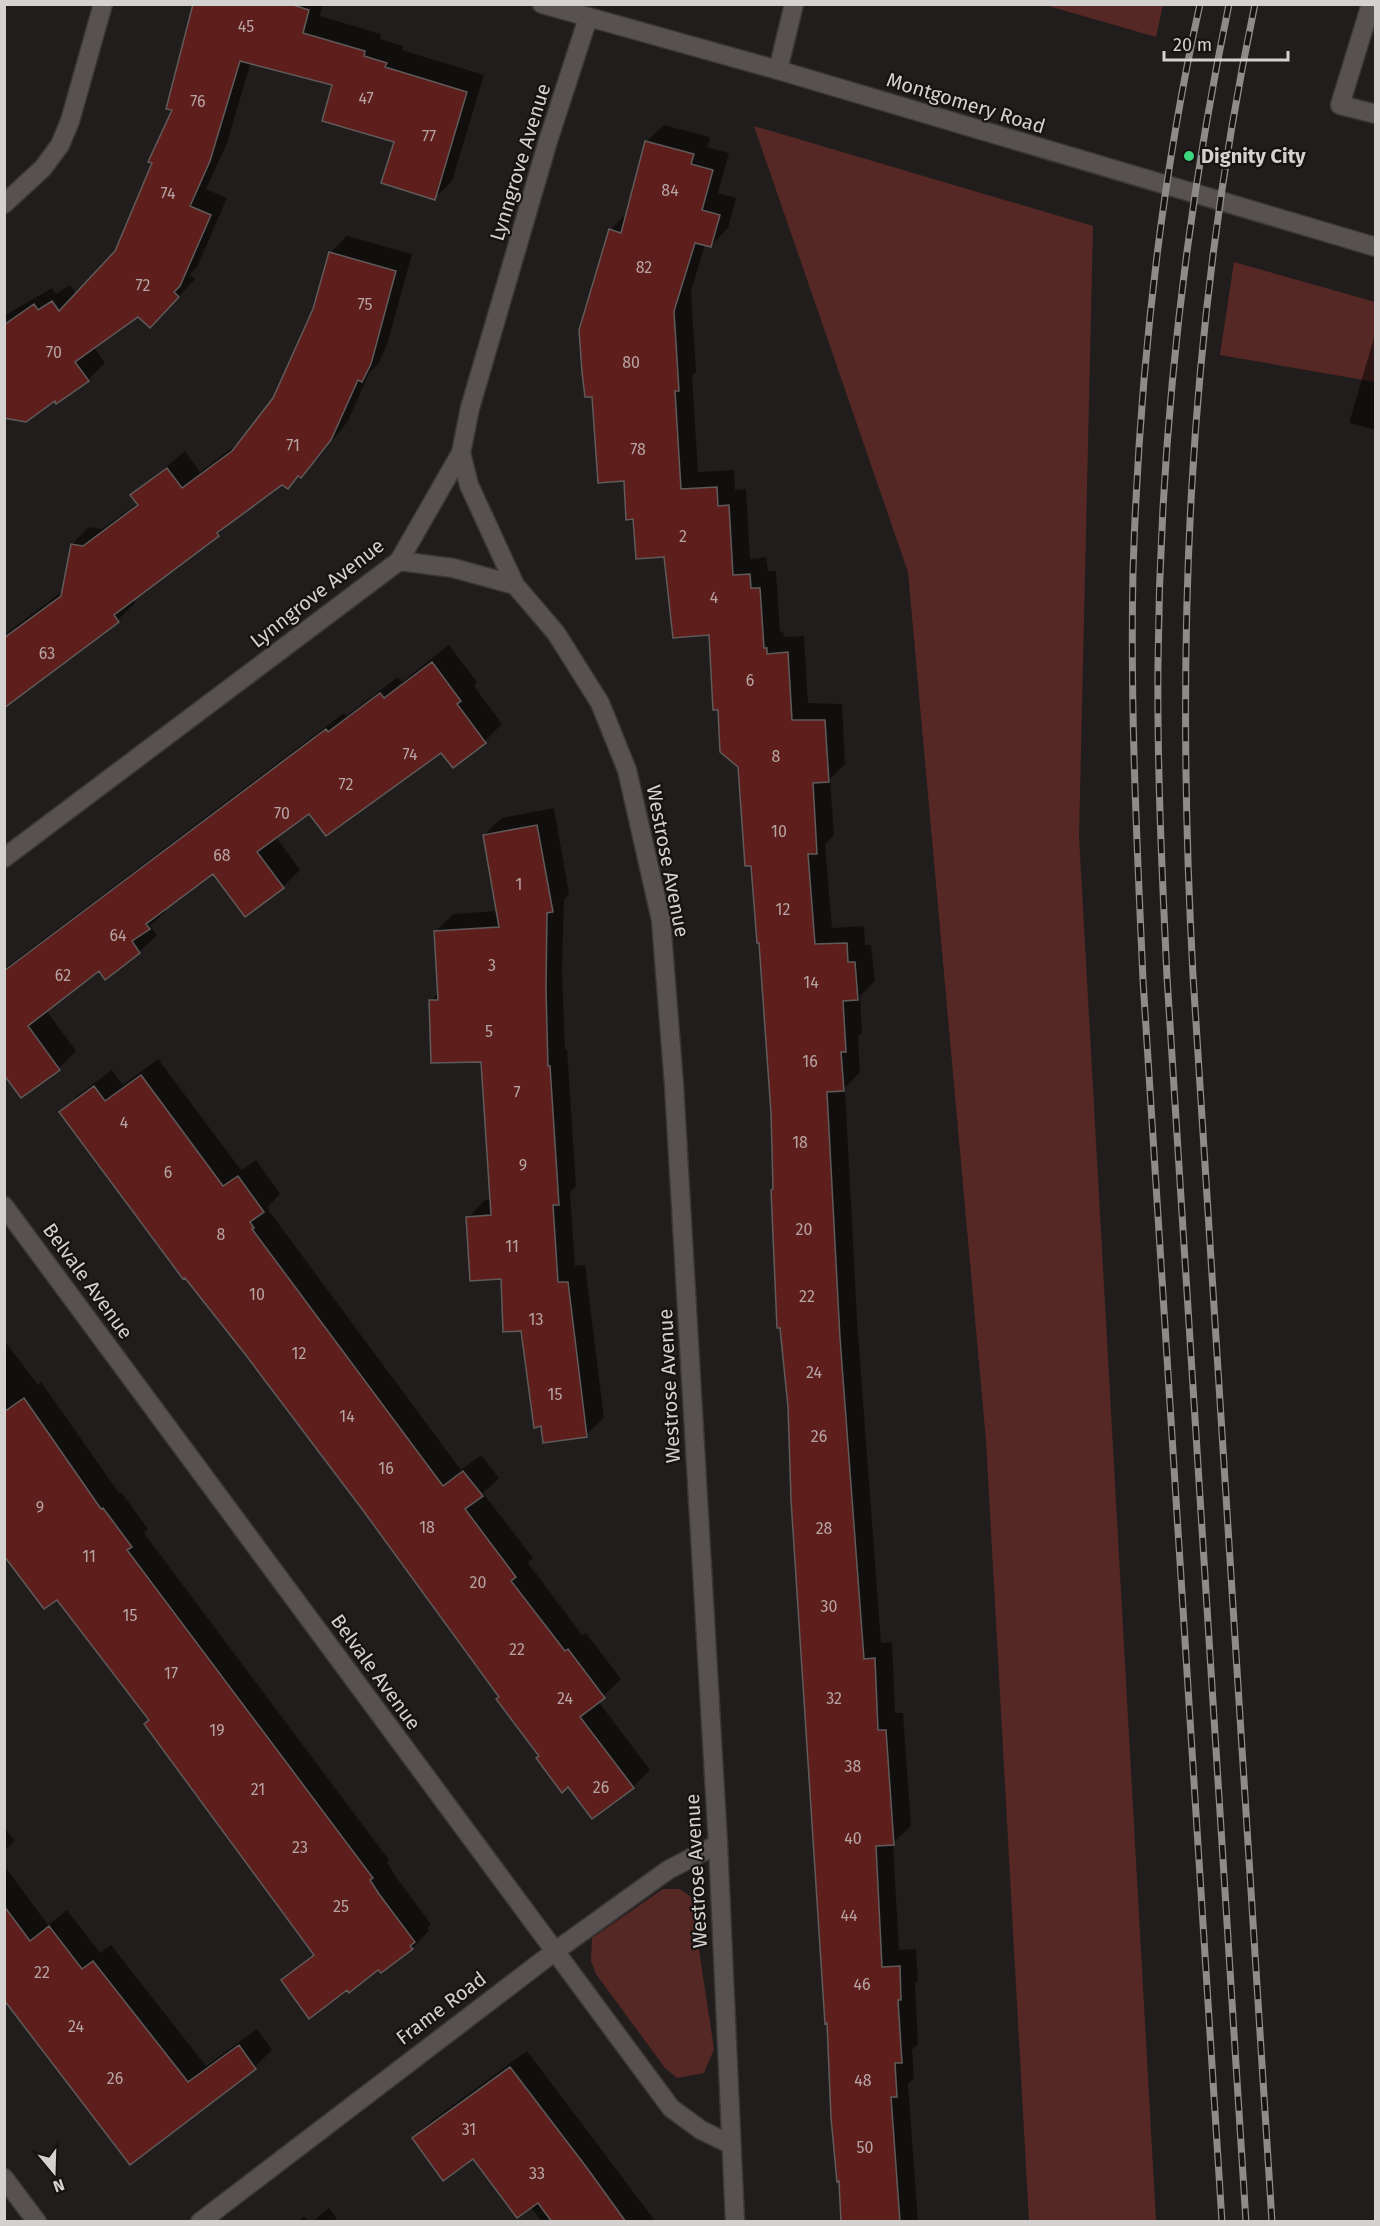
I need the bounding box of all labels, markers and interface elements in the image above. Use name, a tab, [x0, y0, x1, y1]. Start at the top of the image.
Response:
house number: 45	[238, 17, 254, 36]
scale bar	[1164, 24, 1288, 62]
text: 20 m	[1173, 34, 1212, 56]
street label: Montgomery Road	[884, 67, 1048, 139]
street label: Lynngrove Avenue	[485, 80, 555, 244]
house number: 47	[358, 89, 374, 108]
house number: 76	[190, 92, 206, 111]
house number: 77	[422, 127, 436, 146]
place label: Dignity City	[1201, 144, 1306, 168]
marker: Dignity City	[1182, 149, 1196, 163]
house number: 84	[661, 181, 679, 200]
house number: 74	[161, 184, 176, 203]
house number: 82	[636, 258, 652, 277]
house number: 72	[136, 276, 150, 295]
house number: 75	[358, 295, 372, 314]
house number: 70	[46, 343, 62, 362]
house number: 80	[622, 353, 640, 372]
house number: 71	[286, 436, 300, 455]
house number: 78	[630, 440, 646, 459]
house number: 2	[679, 527, 687, 546]
street label: Lynngrove Avenue	[245, 533, 389, 653]
house number: 4	[710, 588, 719, 607]
house number: 63	[39, 644, 55, 663]
house number: 6	[746, 671, 754, 690]
house number: 74	[403, 745, 418, 764]
house number: 8	[772, 747, 781, 766]
house number: 72	[339, 775, 353, 794]
street label: Westrose Avenue	[641, 783, 695, 939]
house number: 70	[274, 804, 290, 823]
house number: 10	[771, 822, 787, 841]
house number: 68	[213, 846, 231, 865]
house number: 1	[516, 875, 522, 894]
house number: 12	[776, 900, 790, 919]
house number: 64	[109, 926, 127, 945]
house number: 3	[488, 956, 496, 975]
house number: 62	[55, 966, 71, 985]
house number: 14	[803, 973, 819, 992]
house number: 5	[485, 1022, 493, 1041]
house number: 16	[802, 1052, 818, 1071]
house number: 7	[513, 1083, 521, 1102]
house number: 4	[120, 1113, 129, 1132]
house number: 18	[792, 1133, 808, 1152]
house number: 9	[519, 1156, 527, 1175]
house number: 6	[164, 1163, 172, 1182]
street label: Belvale Avenue	[38, 1218, 138, 1344]
house number: 20	[796, 1220, 812, 1239]
house number: 8	[217, 1225, 226, 1244]
house number: 11	[505, 1237, 519, 1256]
house number: 10	[249, 1285, 265, 1304]
house number: 22	[799, 1287, 815, 1306]
street label: Westrose Avenue	[653, 1308, 685, 1464]
house number: 13	[529, 1310, 543, 1329]
house number: 12	[292, 1344, 306, 1363]
house number: 24	[806, 1363, 822, 1382]
house number: 15	[548, 1385, 562, 1404]
house number: 14	[339, 1407, 355, 1426]
house number: 26	[811, 1427, 827, 1446]
house number: 16	[378, 1459, 394, 1478]
house number: 9	[36, 1498, 44, 1517]
house number: 18	[419, 1518, 435, 1537]
house number: 28	[816, 1519, 833, 1538]
house number: 11	[82, 1547, 96, 1566]
house number: 20	[470, 1573, 486, 1592]
house number: 30	[821, 1597, 838, 1616]
house number: 15	[123, 1606, 137, 1625]
street label: Belvale Avenue	[326, 1609, 426, 1735]
house number: 22	[509, 1640, 525, 1659]
house number: 17	[164, 1664, 178, 1683]
house number: 24	[557, 1689, 573, 1708]
house number: 32	[826, 1689, 842, 1708]
house number: 19	[209, 1721, 225, 1740]
house number: 38	[845, 1757, 862, 1776]
house number: 26	[593, 1778, 609, 1797]
house number: 21	[251, 1780, 265, 1799]
street label: Westrose Avenue	[680, 1793, 712, 1949]
house number: 40	[844, 1829, 862, 1848]
house number: 23	[292, 1838, 308, 1857]
house number: 25	[333, 1897, 349, 1916]
house number: 44	[840, 1906, 858, 1925]
house number: 22	[34, 1963, 50, 1982]
street label: Frame Road	[391, 1966, 491, 2050]
house number: 46	[853, 1975, 871, 1994]
house number: 24	[68, 2017, 84, 2036]
house number: 26	[107, 2069, 123, 2088]
house number: 48	[854, 2071, 872, 2090]
house number: 31	[462, 2120, 476, 2139]
house number: 50	[857, 2138, 874, 2157]
north arrow	[24, 2142, 84, 2202]
house number: 33	[529, 2164, 545, 2183]
text: N	[51, 2175, 67, 2196]

